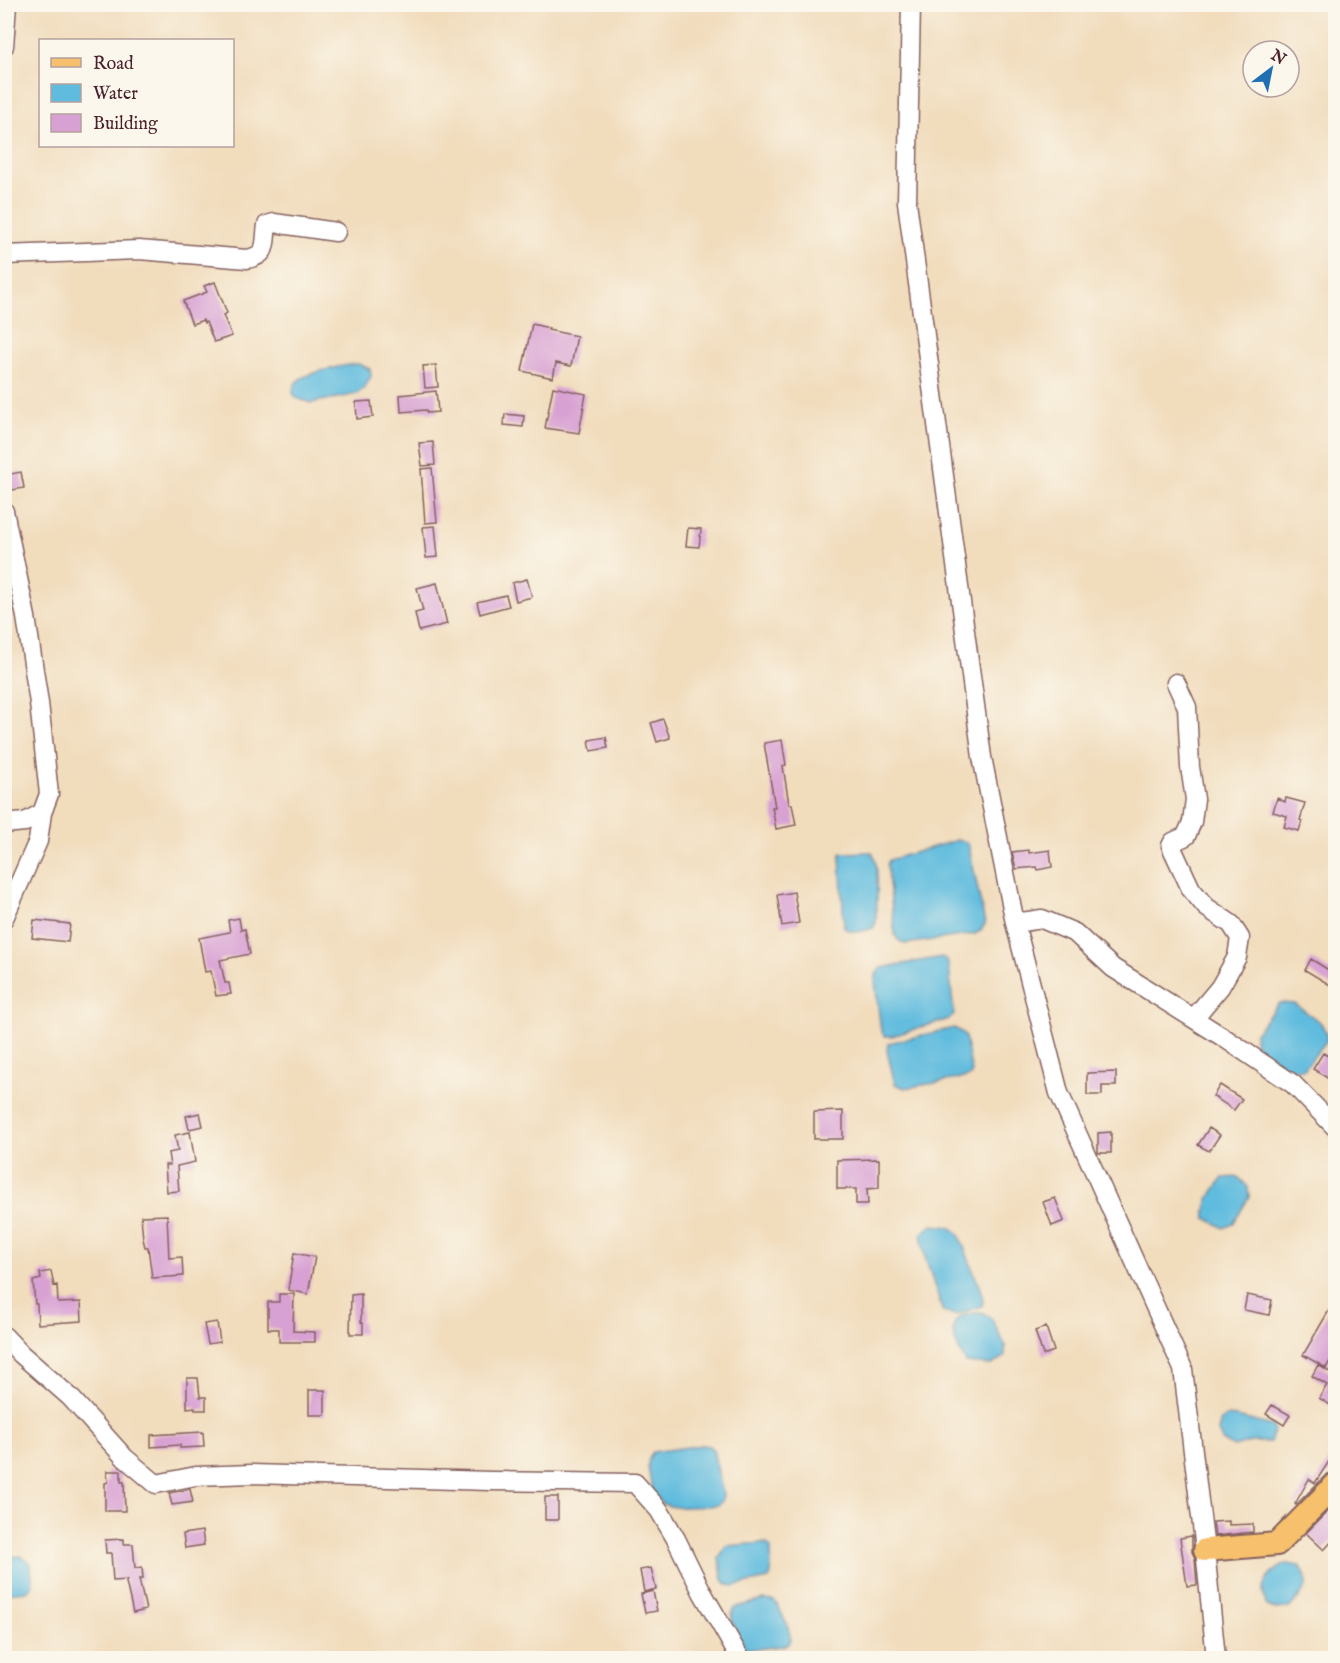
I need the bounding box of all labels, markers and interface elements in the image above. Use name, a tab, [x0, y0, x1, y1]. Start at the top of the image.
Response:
legend	[39, 39, 234, 147]
north arrow	[1241, 39, 1301, 99]
text: N	[1266, 45, 1289, 70]
text: Road	[93, 53, 134, 76]
text: Water	[93, 83, 138, 106]
text: Building	[93, 113, 158, 136]

